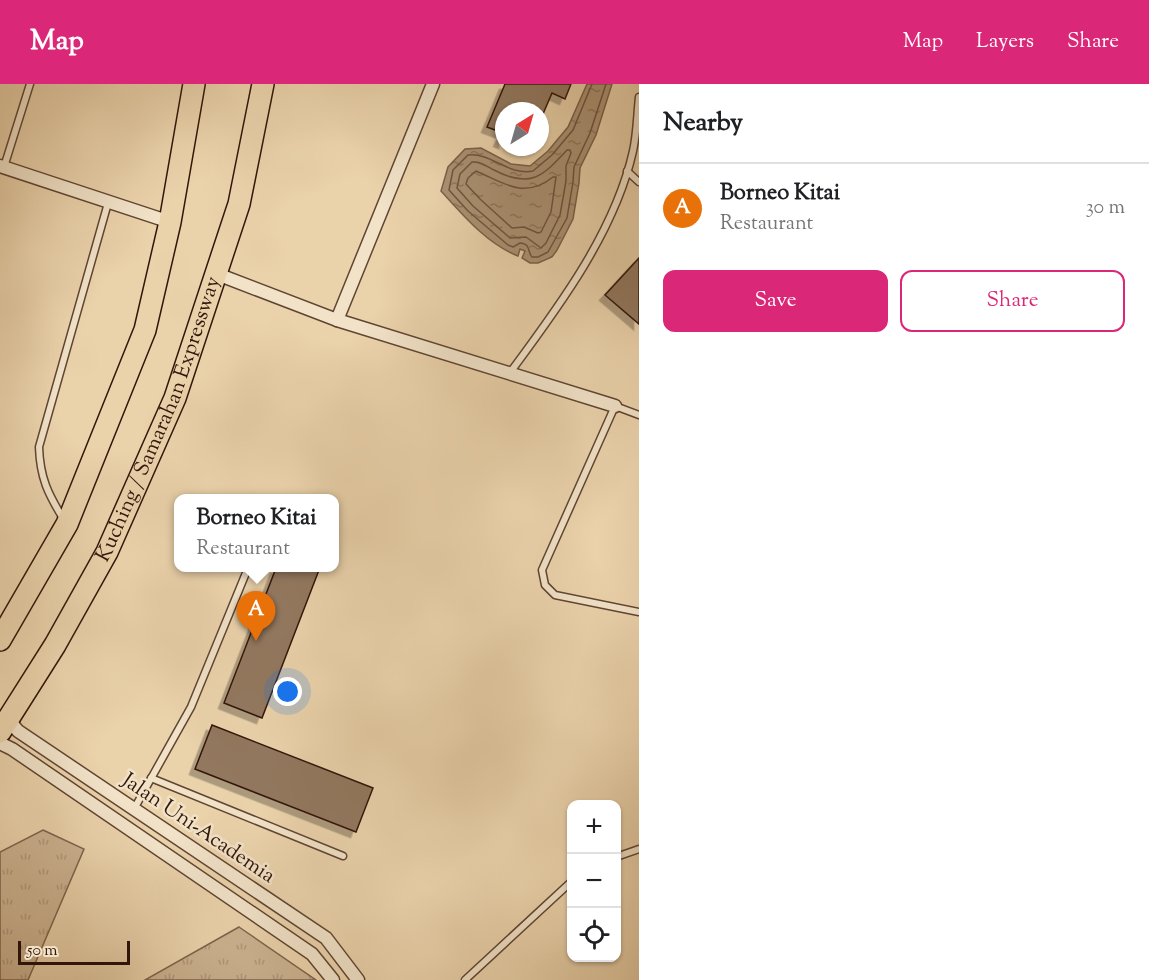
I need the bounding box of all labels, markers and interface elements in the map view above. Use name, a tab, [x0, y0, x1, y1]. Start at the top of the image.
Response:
text: Map	[30, 22, 84, 62]
text: Map	[903, 27, 943, 57]
text: Layers	[976, 27, 1034, 57]
text: Share	[1067, 27, 1119, 57]
north arrow	[495, 102, 549, 156]
text: Nearby	[663, 105, 743, 142]
text: Borneo Kitai	[720, 178, 840, 210]
text: A	[674, 194, 691, 223]
text: 30 m	[1086, 194, 1125, 223]
text: Restaurant	[720, 210, 813, 239]
button: Save	[663, 270, 888, 332]
button: Share	[900, 270, 1125, 332]
street label: Kuching / Samarahan Expressway	[89, 272, 229, 568]
popup	[174, 494, 339, 572]
text: Borneo Kitai	[197, 503, 316, 535]
text: Restaurant	[197, 535, 290, 564]
pin: A	[236, 592, 276, 641]
your location	[273, 677, 302, 706]
street label: Jalan Uni-Academia	[115, 766, 281, 892]
map controls	[567, 800, 621, 962]
button: +	[567, 800, 621, 854]
button: −	[567, 854, 621, 908]
button: locate	[567, 908, 621, 962]
scale bar	[18, 938, 130, 966]
text: 50 m	[27, 940, 58, 963]

